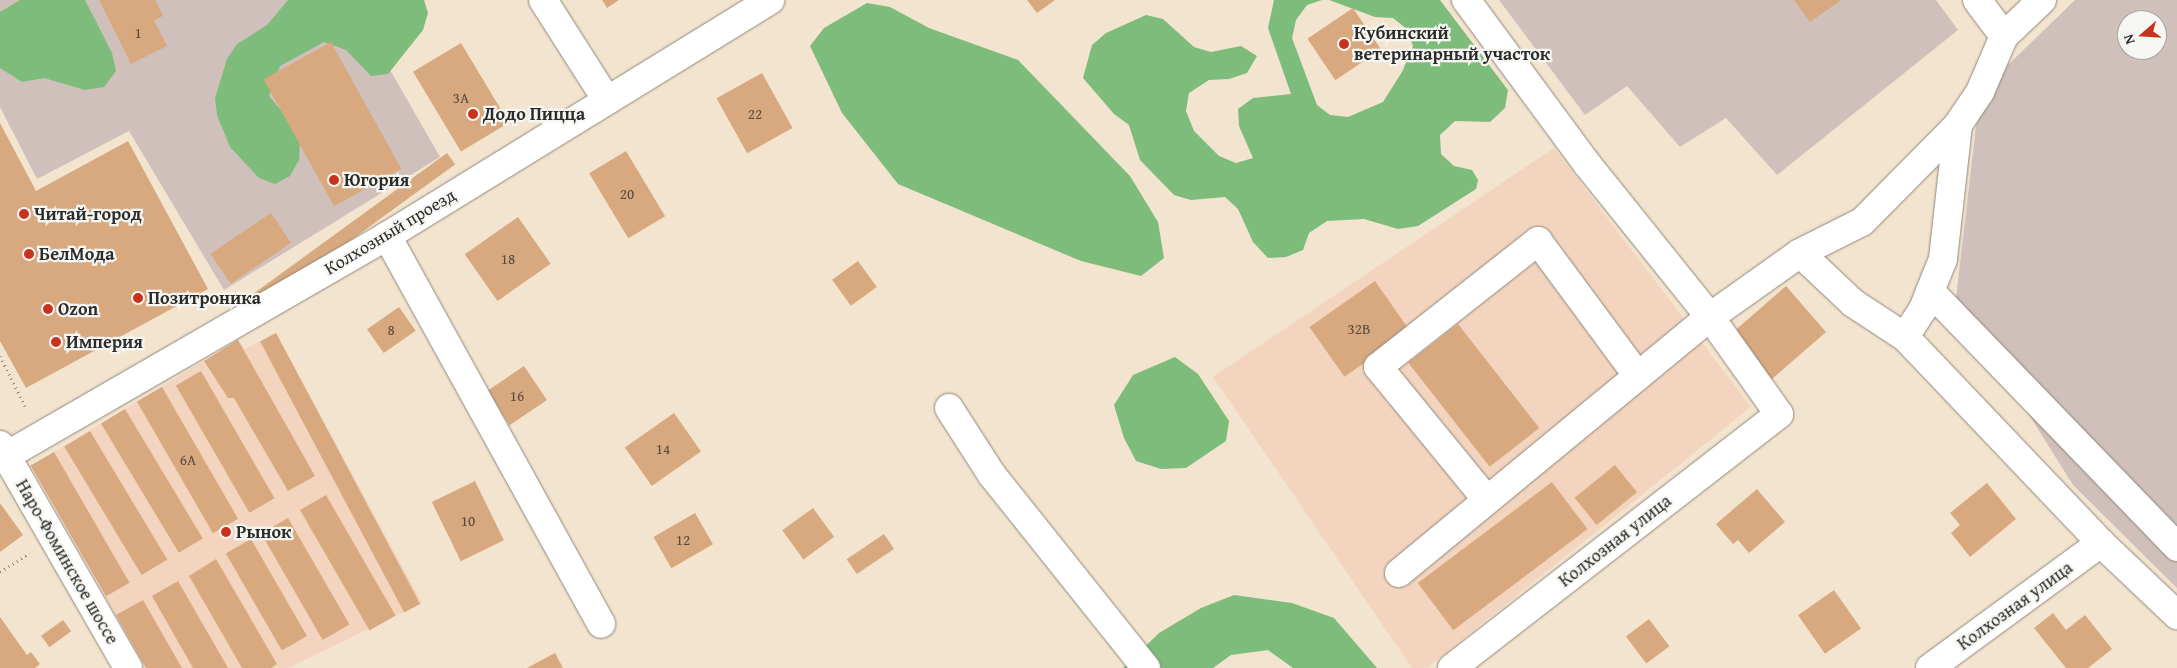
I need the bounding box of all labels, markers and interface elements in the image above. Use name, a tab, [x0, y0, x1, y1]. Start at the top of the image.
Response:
north arrow	[2117, 10, 2167, 60]
place label: Кубинский ветеринарный участок	[1354, 23, 1550, 66]
house number: 1	[134, 24, 142, 42]
text: N	[2118, 32, 2140, 47]
marker: Кубинский ветеринарный участок	[1338, 38, 1350, 50]
house number: 3А	[453, 89, 469, 107]
place label: Додо Пицца	[483, 103, 585, 125]
house number: 22	[748, 105, 762, 123]
marker: Додо Пицца	[467, 108, 479, 120]
place label: Югория	[344, 169, 409, 191]
marker: Югория	[328, 174, 340, 186]
street label: Колхозный проезд	[321, 184, 459, 280]
house number: 20	[620, 185, 634, 203]
place label: Читай-город	[34, 203, 142, 225]
marker: Читай-город	[18, 208, 30, 220]
place label: БелМода	[39, 243, 114, 265]
marker: БелМода	[23, 248, 35, 260]
house number: 18	[501, 250, 515, 268]
place label: Позитроника	[148, 287, 261, 309]
marker: Позитроника	[132, 292, 144, 304]
place label: Ozon	[58, 298, 98, 320]
marker: Ozon	[42, 303, 54, 315]
house number: 32В	[1348, 320, 1370, 338]
house number: 8	[387, 321, 395, 339]
place label: Империя	[66, 331, 143, 353]
marker: Империя	[50, 336, 62, 348]
house number: 16	[510, 387, 524, 405]
house number: 14	[656, 440, 670, 458]
house number: 6А	[180, 451, 196, 469]
street label: Наро-Фоминское шоссе	[11, 476, 123, 648]
street label: Колхозная улица	[1554, 490, 1676, 592]
house number: 10	[461, 512, 475, 530]
place label: Рынок	[236, 521, 291, 543]
marker: Рынок	[220, 526, 232, 538]
house number: 12	[676, 531, 690, 549]
street label: Колхозная улица	[1953, 557, 2077, 655]

